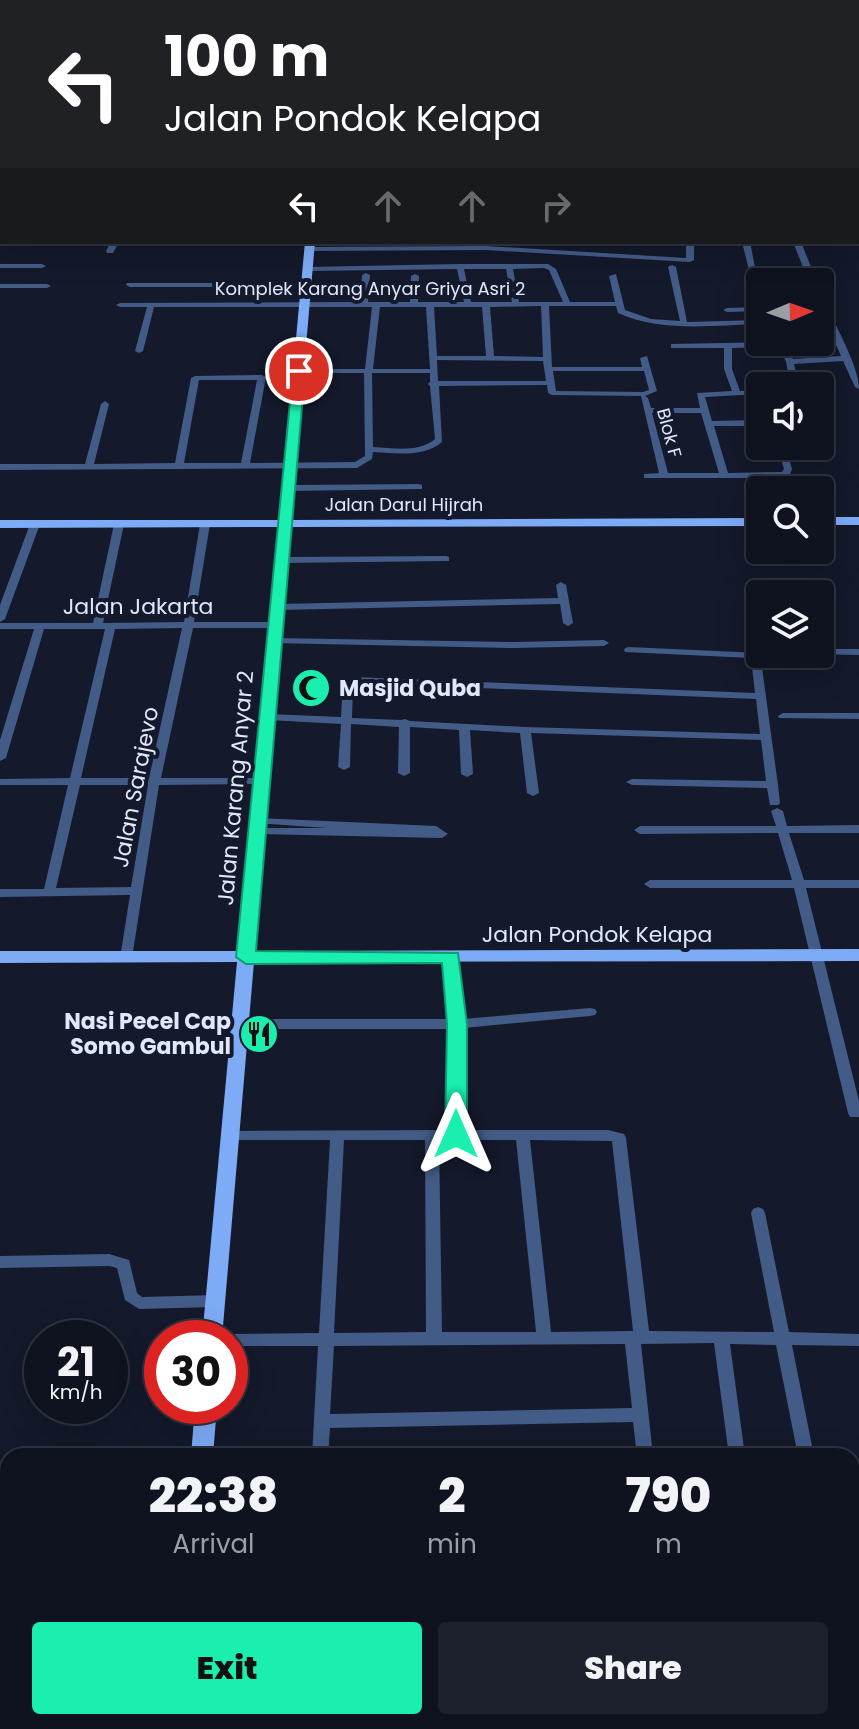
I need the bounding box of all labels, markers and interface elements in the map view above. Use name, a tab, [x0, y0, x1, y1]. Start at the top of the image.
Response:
text: 100 m	[164, 17, 329, 96]
icon: left	[32, 32, 136, 136]
text: Jalan Pondok Kelapa	[164, 93, 541, 144]
icon: left	[282, 184, 326, 228]
icon: ahead	[366, 184, 410, 228]
icon: ahead	[450, 184, 494, 228]
icon: right	[534, 184, 578, 228]
north arrow	[746, 268, 834, 356]
map controls	[746, 268, 834, 668]
street label: Komplek Karang Anyar Griya Asri 2	[215, 276, 525, 301]
pin	[265, 337, 333, 405]
icon: arrive	[277, 349, 321, 393]
button: sound	[746, 372, 834, 460]
street label: Blok F	[651, 405, 688, 460]
button: search	[746, 476, 834, 564]
street label: Jalan Darul Hijrah	[325, 492, 483, 517]
button: layers	[746, 580, 834, 668]
street label: Jalan Jakarta	[63, 591, 213, 622]
mosque icon: Masjid Quba	[290, 667, 332, 709]
street label: Jalan Karang Anyar 2	[210, 669, 261, 907]
place label: Masjid Quba	[339, 673, 481, 704]
street label: Jalan Sarajevo	[105, 704, 166, 870]
street label: Jalan Pondok Kelapa	[482, 919, 712, 950]
place label: Nasi Pecel Cap Somo Gambul	[64, 1006, 231, 1062]
restaurant icon: Nasi Pecel Cap Somo Gambul	[238, 1013, 280, 1055]
position arrow	[414, 1092, 498, 1176]
speed limit sign: 30	[144, 1320, 248, 1424]
text: 21	[57, 1334, 95, 1390]
text: km/h	[49, 1378, 103, 1406]
text: 22:38	[149, 1462, 278, 1529]
text: 2	[438, 1462, 466, 1529]
text: 790	[626, 1462, 711, 1529]
text: Arrival	[173, 1526, 254, 1562]
text: min	[427, 1526, 477, 1562]
text: m	[655, 1526, 682, 1562]
button: Exit	[32, 1622, 422, 1714]
button: Share	[438, 1622, 828, 1714]

